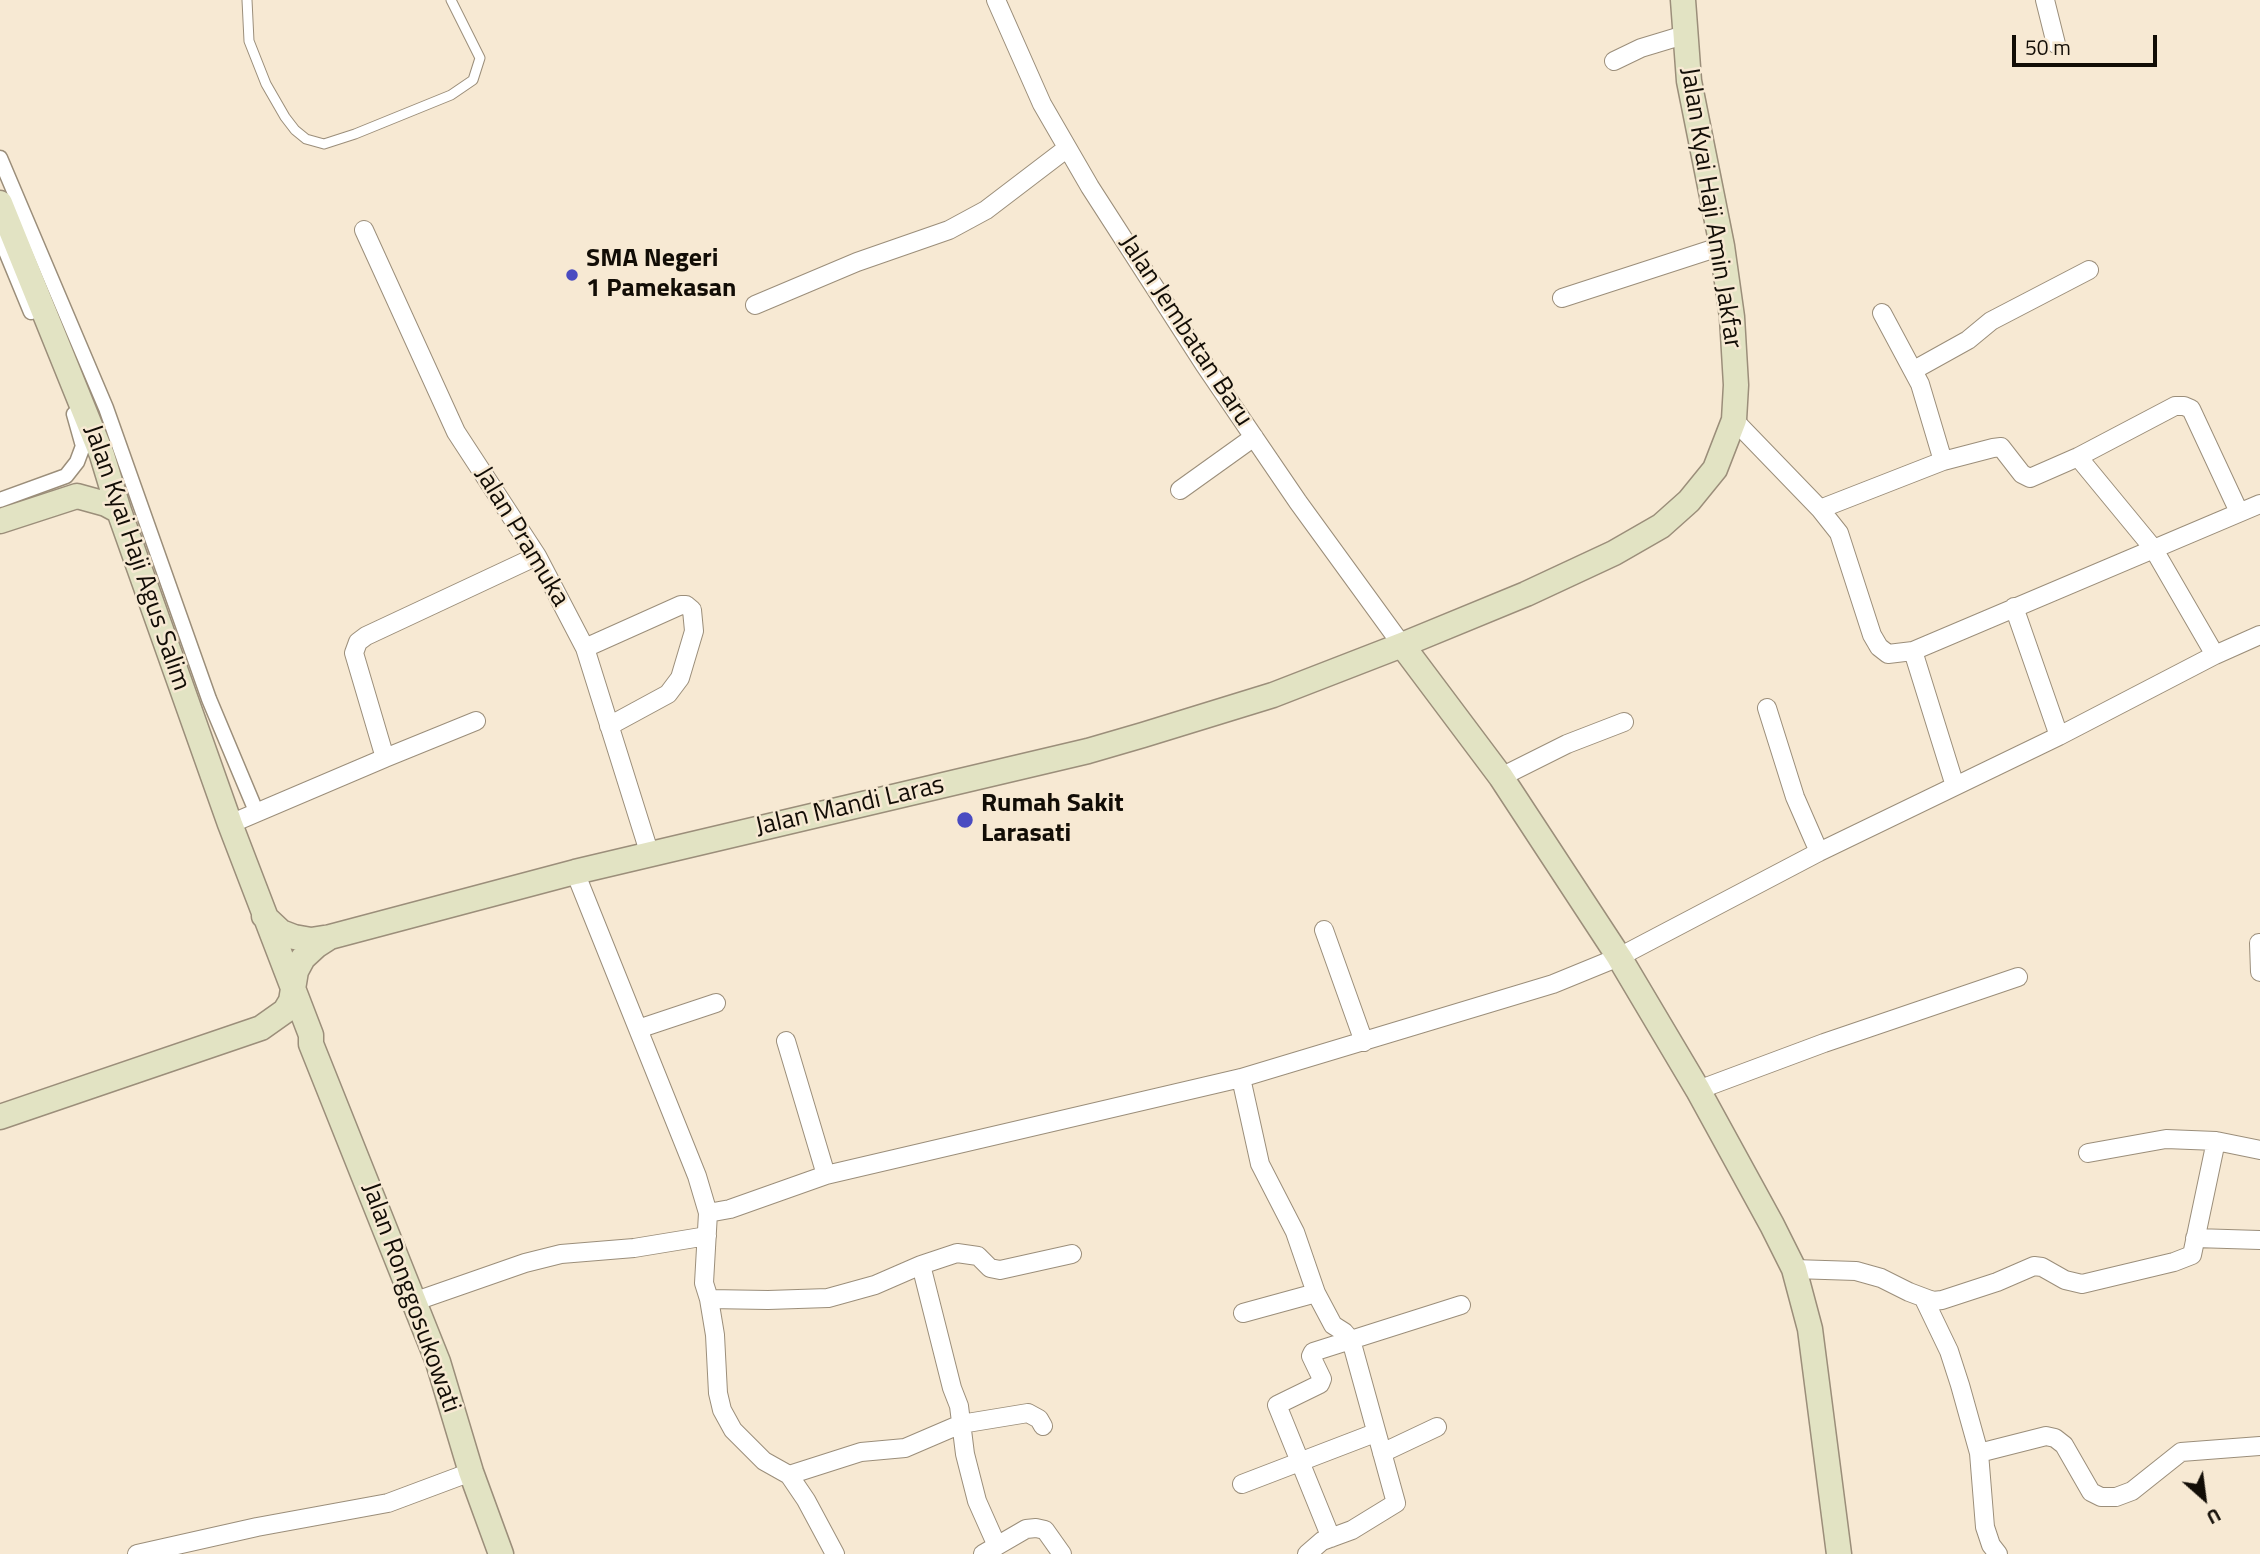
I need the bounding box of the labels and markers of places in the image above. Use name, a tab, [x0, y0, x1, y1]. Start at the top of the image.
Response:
place label: SMA Negeri 1 Pamekasan	[586, 244, 736, 306]
marker: SMA Negeri 1 Pamekasan	[564, 267, 580, 283]
place label: Rumah Sakit Larasati	[981, 789, 1124, 850]
marker: Rumah Sakit Larasati	[955, 810, 975, 830]

